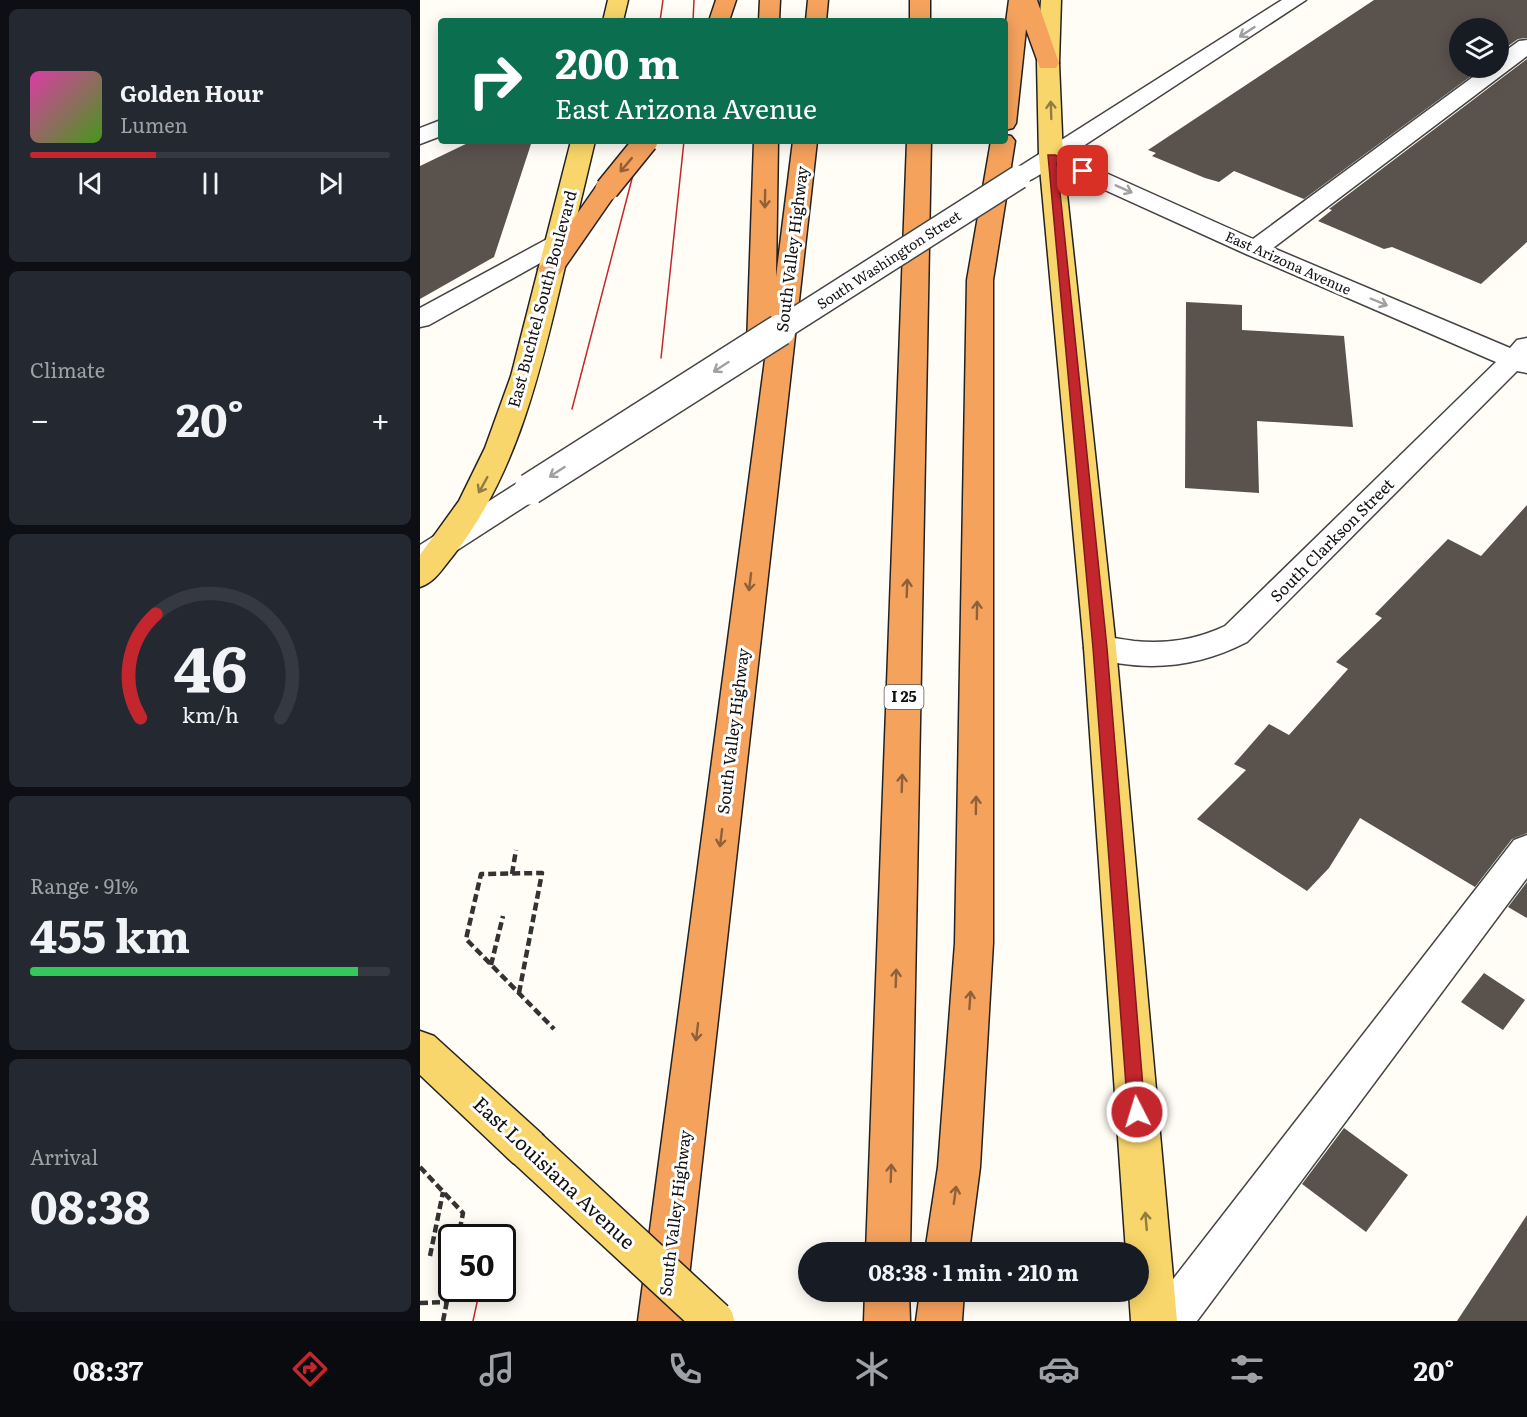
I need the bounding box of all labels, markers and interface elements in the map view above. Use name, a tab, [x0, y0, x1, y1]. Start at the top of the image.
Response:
map controls	[1449, 18, 1509, 78]
button: layers	[1449, 18, 1509, 78]
one-way arrow	[1239, 26, 1256, 38]
text: 200 m	[555, 30, 680, 92]
icon: right	[456, 42, 534, 120]
text: Golden Hour	[120, 76, 263, 109]
text: East Arizona Avenue	[555, 87, 817, 127]
one-way arrow	[1045, 100, 1056, 120]
text: Lumen	[120, 109, 188, 139]
pin	[1057, 145, 1108, 196]
icon: arrive	[1066, 154, 1099, 187]
one-way arrow	[620, 157, 633, 173]
street label: South Valley Highway	[769, 164, 813, 333]
icon: previous	[74, 167, 107, 200]
icon: pause	[194, 167, 227, 200]
icon: next	[314, 167, 347, 200]
one-way arrow	[1114, 184, 1132, 196]
street label: East Buchtel South Boulevard	[500, 187, 582, 410]
one-way arrow	[759, 189, 770, 209]
street label: South Washington Street	[812, 205, 965, 313]
street label: East Arizona Avenue	[1222, 225, 1355, 299]
one-way arrow	[1369, 297, 1388, 308]
text: Climate	[30, 354, 105, 384]
one-way arrow	[714, 361, 730, 373]
text: 20°	[176, 384, 244, 451]
text: −	[30, 393, 49, 442]
text: +	[371, 393, 390, 442]
one-way arrow	[549, 466, 566, 478]
street label: South Clarkson Street	[1264, 472, 1399, 607]
one-way arrow	[477, 475, 488, 493]
one-way arrow	[745, 571, 756, 591]
one-way arrow	[901, 579, 913, 599]
one-way arrow	[972, 601, 983, 621]
text: 46	[173, 619, 247, 711]
street label: South Valley Highway	[710, 646, 754, 815]
road number: I 25	[884, 685, 924, 709]
text: km/h	[181, 698, 239, 730]
one-way arrow	[896, 774, 907, 794]
one-way arrow	[970, 796, 981, 816]
one-way arrow	[715, 828, 726, 847]
text: Range · 91%	[30, 870, 138, 900]
text: 455 km	[30, 900, 190, 967]
one-way arrow	[890, 969, 902, 989]
one-way arrow	[965, 991, 976, 1011]
one-way arrow	[692, 1021, 703, 1041]
position arrow	[1105, 1080, 1169, 1144]
street label: East Louisiana Avenue	[467, 1088, 643, 1255]
street label: South Valley Highway	[652, 1128, 696, 1297]
text: Arrival	[30, 1141, 98, 1171]
one-way arrow	[885, 1164, 896, 1184]
text: 08:38	[30, 1171, 150, 1238]
one-way arrow	[950, 1185, 961, 1205]
one-way arrow	[1140, 1211, 1151, 1231]
speed limit sign: 50	[438, 1224, 516, 1302]
text: 08:38 · 1 min · 210 m	[868, 1255, 1079, 1288]
icon: directions	[289, 1348, 331, 1390]
icon: music	[476, 1348, 518, 1390]
icon: phone	[664, 1348, 706, 1390]
icon: climate	[851, 1348, 893, 1390]
icon: car	[1038, 1348, 1080, 1390]
icon: filters	[1226, 1348, 1268, 1390]
text: 08:37	[73, 1349, 143, 1389]
text: 20°	[1413, 1349, 1454, 1389]

